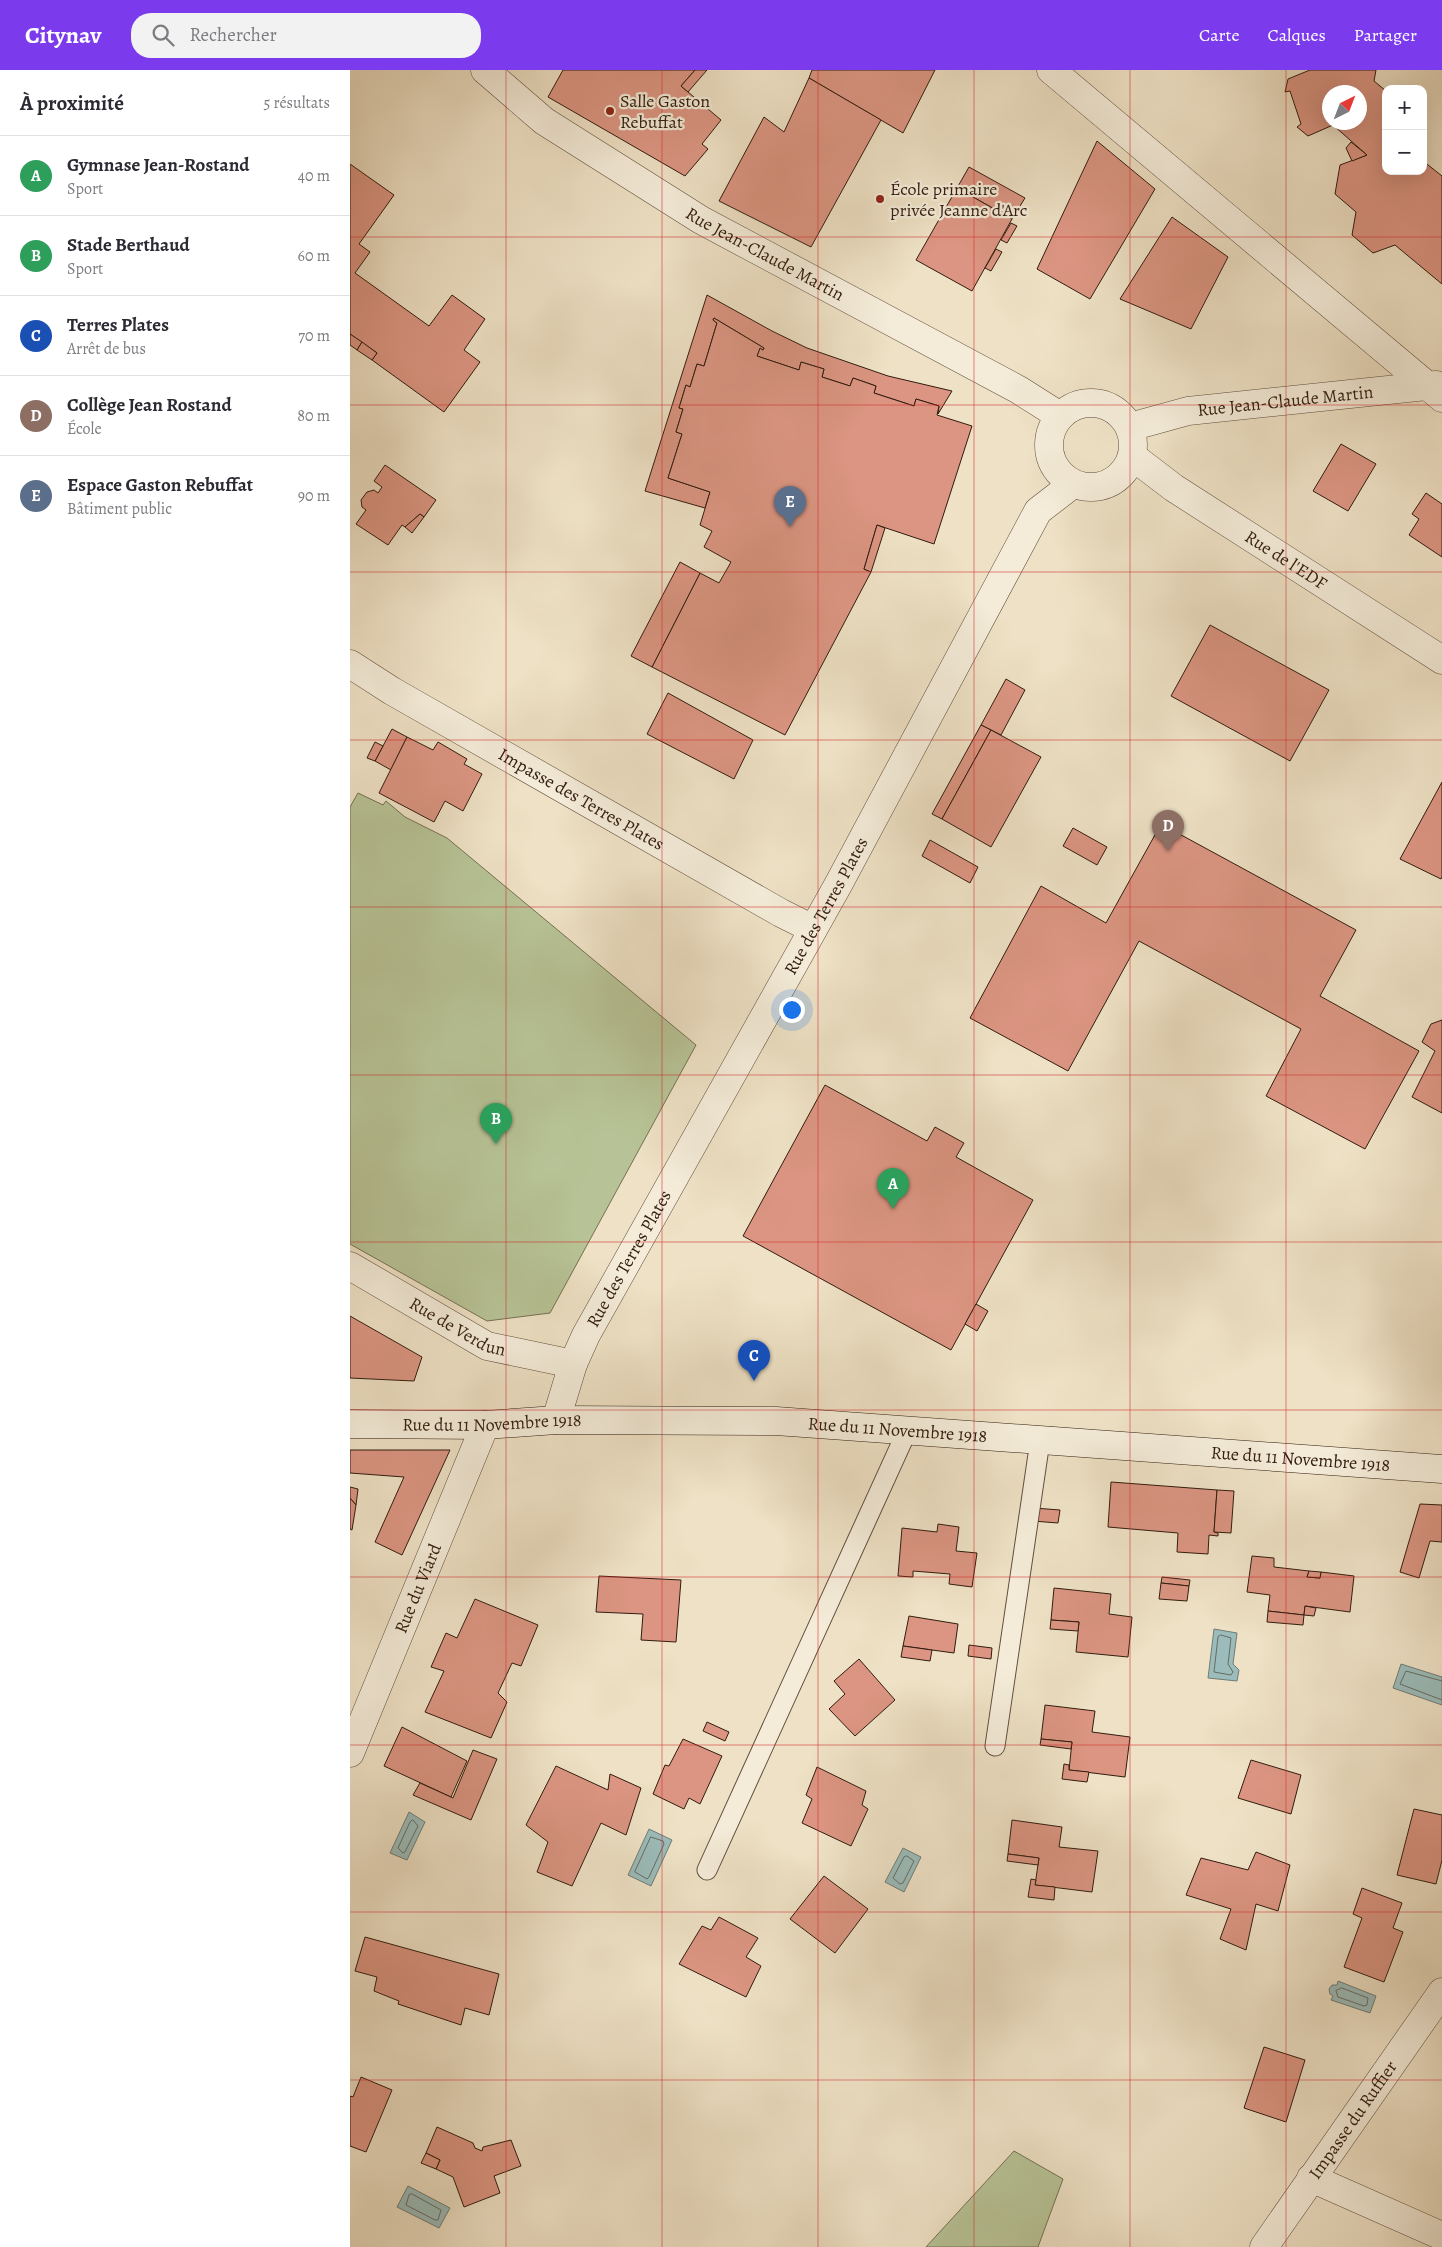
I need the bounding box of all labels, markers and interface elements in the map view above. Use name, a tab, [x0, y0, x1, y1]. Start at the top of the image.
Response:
search box	[131, 13, 481, 58]
text: Citynav	[25, 19, 101, 51]
icon: search	[149, 21, 177, 49]
text: Rechercher	[189, 22, 277, 48]
text: Carte	[1199, 23, 1239, 47]
text: Calques	[1267, 23, 1326, 47]
text: Partager	[1354, 23, 1417, 47]
north arrow	[1322, 85, 1367, 130]
map controls	[1382, 85, 1427, 175]
button: +	[1382, 85, 1427, 130]
text: À proximité	[20, 89, 124, 117]
place label: Salle Gaston Rebuffat	[620, 89, 710, 134]
text: 5 résultats	[263, 92, 330, 114]
marker: Salle Gaston Rebuffat	[604, 105, 616, 117]
button: −	[1382, 130, 1427, 175]
text: Gymnase Jean-Rostand	[67, 152, 250, 178]
text: A	[31, 165, 41, 187]
text: 40 m	[298, 165, 330, 187]
place label: École primaire privée Jeanne d'Arc	[890, 177, 1027, 222]
text: Sport	[67, 178, 103, 200]
marker: École primaire privée Jeanne d'Arc	[874, 193, 886, 205]
street label: Rue Jean-Claude Martin	[681, 201, 849, 306]
text: Stade Berthaud	[67, 232, 190, 258]
text: B	[31, 245, 41, 267]
text: 60 m	[298, 245, 330, 267]
text: Sport	[67, 258, 103, 280]
text: Terres Plates	[67, 312, 169, 338]
text: C	[31, 325, 41, 347]
text: 70 m	[298, 325, 330, 347]
text: Arrêt de bus	[67, 338, 146, 360]
street label: Rue Jean-Claude Martin	[1196, 380, 1375, 422]
text: Collège Jean Rostand	[67, 392, 232, 418]
text: D	[30, 405, 42, 427]
text: 80 m	[297, 405, 330, 427]
text: École	[67, 418, 102, 440]
text: Espace Gaston Rebuffat	[67, 472, 253, 498]
text: E	[31, 485, 41, 507]
text: 90 m	[298, 485, 330, 507]
pin: E	[774, 486, 806, 527]
text: Bâtiment public	[67, 498, 172, 520]
street label: Rue de l'EDF	[1240, 525, 1332, 595]
street label: Impasse des Terres Plates	[494, 742, 669, 856]
pin: D	[1152, 810, 1184, 851]
street label: Rue des Terres Plates	[778, 833, 874, 979]
your location	[779, 997, 805, 1023]
pin: B	[480, 1103, 512, 1144]
pin: A	[877, 1168, 909, 1209]
street label: Rue des Terres Plates	[581, 1186, 677, 1331]
street label: Rue de Verdun	[405, 1291, 508, 1362]
pin: C	[738, 1340, 770, 1381]
street label: Rue du 11 Novembre 1918	[402, 1408, 582, 1437]
street label: Rue du 11 Novembre 1918	[807, 1411, 988, 1448]
street label: Rue du 11 Novembre 1918	[1210, 1440, 1391, 1477]
street label: Rue du Viard	[389, 1540, 447, 1637]
street label: Impasse du Ruffier	[1303, 2056, 1403, 2184]

